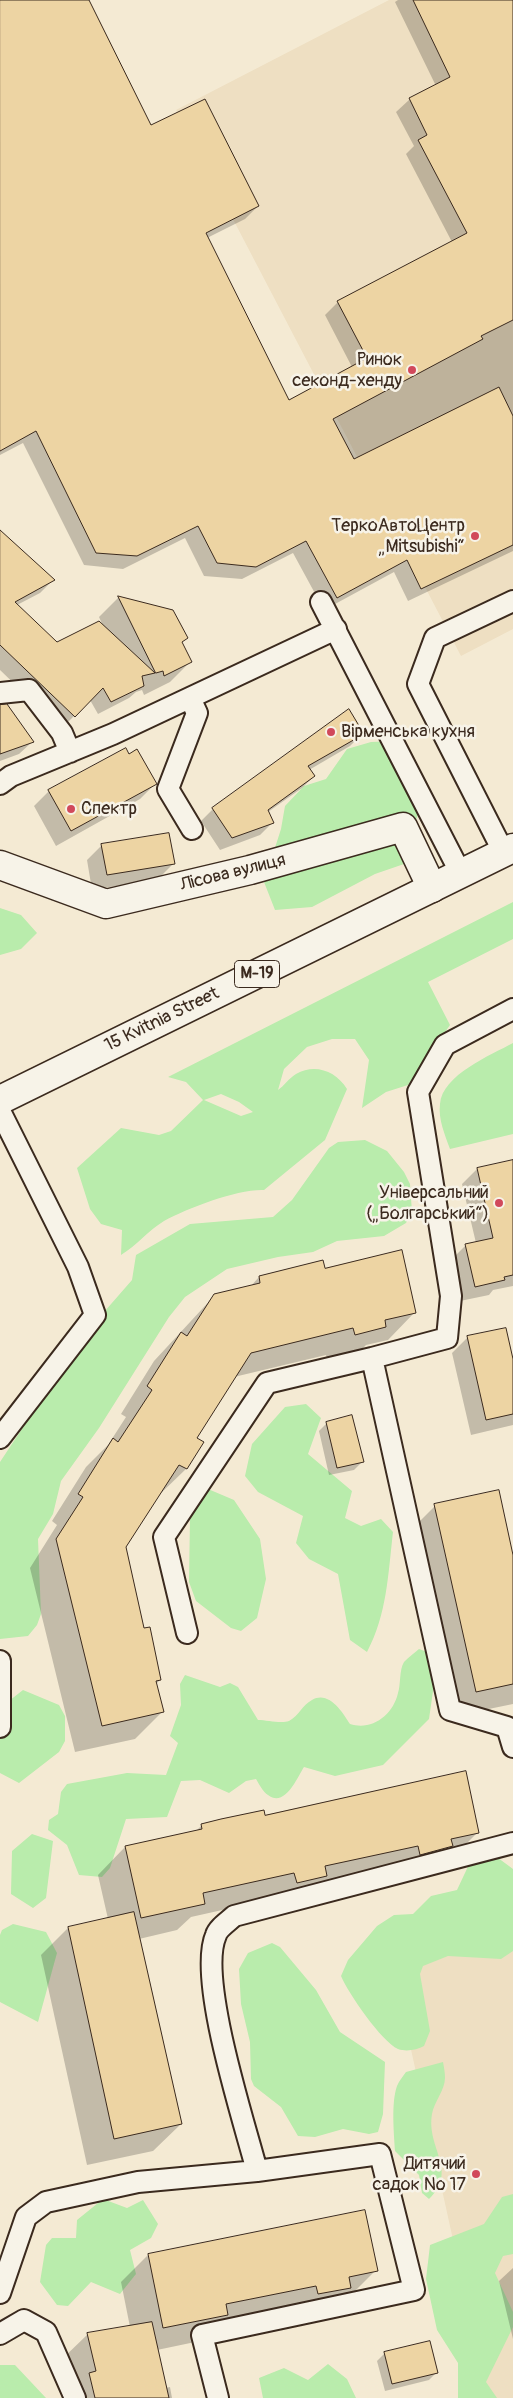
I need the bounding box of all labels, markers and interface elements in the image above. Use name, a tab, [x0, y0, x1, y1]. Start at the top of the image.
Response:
place label: Ринок секонд-хенду	[292, 349, 402, 392]
marker: Ринок секонд-хенду	[406, 364, 418, 376]
place label: ТеркоАвтоЦентр „Mitsubishi“	[331, 515, 465, 558]
marker: ТеркоАвтоЦентр „Mitsubishi“	[469, 530, 481, 542]
place label: Вірменська кухня	[341, 721, 475, 743]
marker: Вірменська кухня	[325, 726, 337, 738]
place label: Спектр	[81, 798, 137, 820]
marker: Спектр	[65, 803, 77, 815]
street label: Лісова вулиця	[178, 849, 288, 897]
road number: М-19	[234, 961, 280, 988]
street label: 15 Kvitnia Street	[101, 983, 223, 1057]
place label: Універсальний („Болгарський“)	[366, 1182, 489, 1224]
marker: Універсальний („Болгарський“)	[493, 1197, 505, 1209]
place label: Дитячий садок № 17	[373, 2153, 466, 2196]
marker: Дитячий садок № 17	[470, 2168, 482, 2180]

